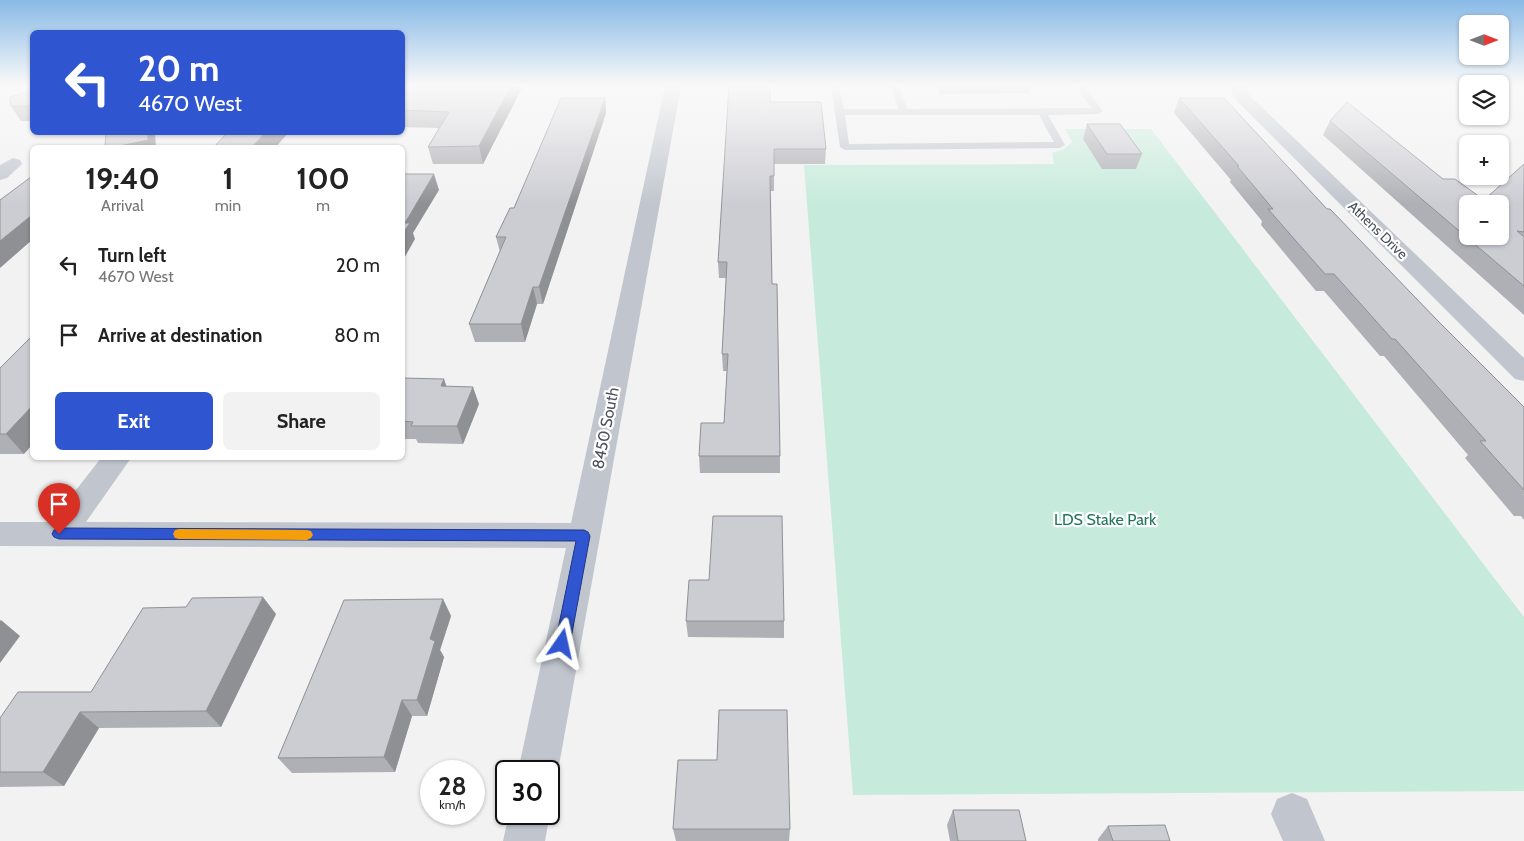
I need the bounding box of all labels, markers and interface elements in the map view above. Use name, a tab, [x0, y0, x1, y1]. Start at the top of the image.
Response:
north arrow	[1459, 15, 1509, 65]
map controls	[1459, 15, 1509, 245]
text: 20 m	[138, 47, 220, 90]
icon: left	[55, 50, 120, 115]
button: layers	[1459, 75, 1509, 125]
text: 4670 West	[138, 90, 242, 117]
button: +	[1459, 135, 1509, 185]
text: 19:40	[85, 160, 160, 197]
text: 1	[222, 160, 234, 197]
text: 100	[296, 160, 350, 197]
button: −	[1459, 195, 1509, 245]
text: Arrival	[101, 196, 144, 215]
text: min	[215, 196, 241, 215]
text: m	[316, 196, 330, 215]
street label: Athens Drive	[1344, 197, 1412, 263]
text: Turn left	[98, 244, 166, 267]
icon: left	[55, 251, 83, 279]
text: 20 m	[336, 254, 380, 277]
text: 4670 West	[98, 267, 174, 286]
icon: arrive	[55, 321, 83, 349]
text: Arrive at destination	[98, 324, 262, 347]
text: 80 m	[334, 324, 380, 347]
street label: 8450 South	[588, 386, 623, 471]
button: Exit	[55, 392, 213, 450]
button: Share	[223, 392, 380, 450]
pin	[38, 483, 80, 534]
icon: arrive	[45, 490, 73, 518]
park label: LDS Stake Park	[1054, 510, 1157, 529]
position arrow	[535, 617, 587, 669]
speed limit sign: 30	[495, 760, 560, 825]
text: 28	[438, 771, 467, 801]
text: km/h	[439, 797, 466, 812]

